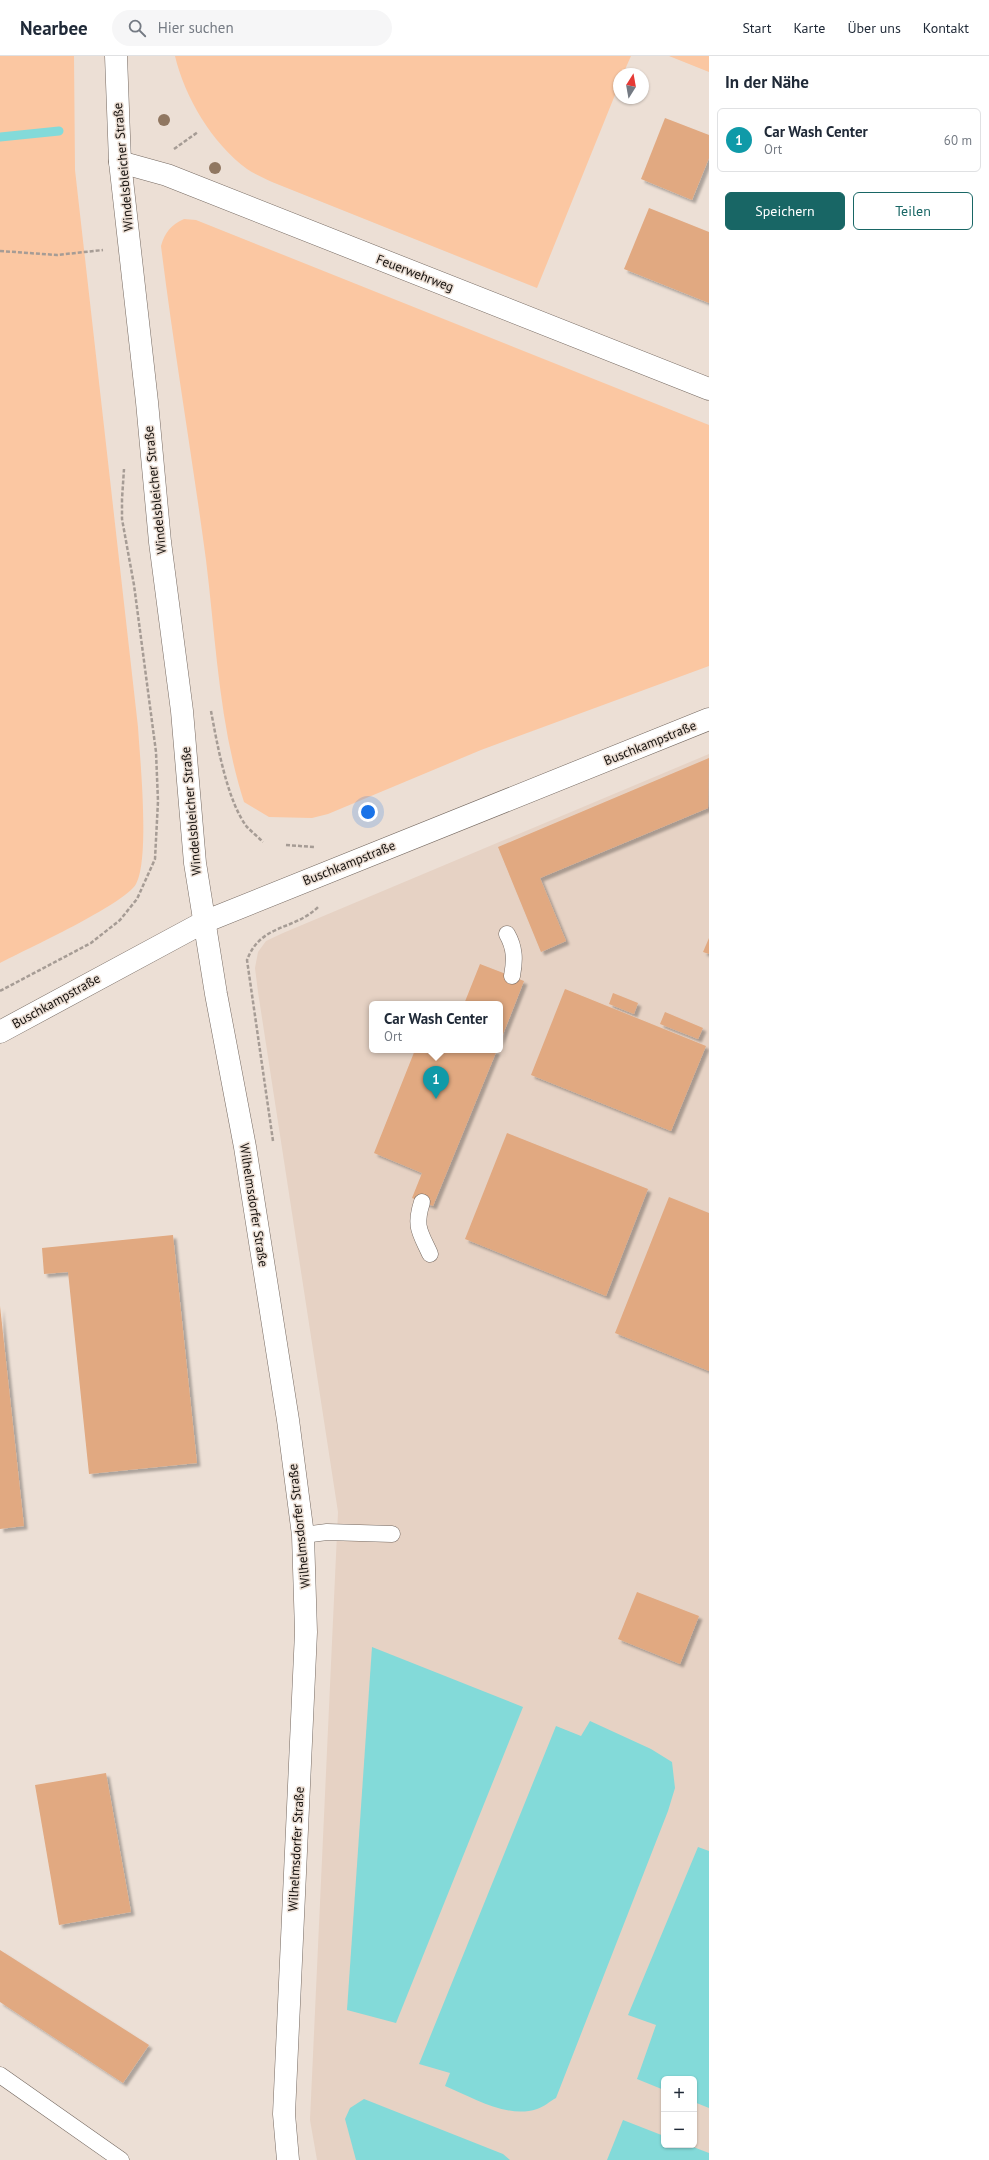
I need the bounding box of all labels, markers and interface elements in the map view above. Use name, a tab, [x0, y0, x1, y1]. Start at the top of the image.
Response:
search box	[112, 10, 392, 46]
text: Nearbee	[20, 16, 88, 40]
icon: search	[126, 17, 148, 39]
text: Hier suchen	[158, 18, 234, 37]
text: Start	[742, 19, 771, 37]
text: Karte	[793, 19, 825, 37]
text: Über uns	[847, 19, 901, 37]
text: Kontakt	[923, 19, 969, 37]
north arrow	[613, 68, 649, 104]
text: In der Nähe	[725, 71, 809, 93]
street label: Windelsbleicher Straße	[109, 102, 137, 232]
text: Car Wash Center	[764, 122, 868, 141]
text: 1	[735, 132, 743, 149]
text: 60 m	[944, 132, 972, 149]
text: Ort	[764, 141, 782, 158]
button: Speichern	[725, 192, 845, 230]
button: Teilen	[853, 192, 973, 230]
street label: Feuerwehrweg	[374, 250, 456, 296]
street label: Windelsbleicher Straße	[140, 425, 170, 555]
street label: Buschkampstraße	[601, 717, 699, 769]
street label: Windelsbleicher Straße	[177, 746, 205, 876]
your location	[358, 802, 378, 822]
street label: Buschkampstraße	[300, 837, 398, 889]
street label: Buschkampstraße	[9, 970, 103, 1032]
popup	[369, 1001, 503, 1053]
text: Car Wash Center	[384, 1009, 488, 1028]
text: Ort	[384, 1028, 402, 1045]
pin: 1	[423, 1066, 449, 1099]
street label: Wilhelmsdorfer Straße	[236, 1142, 272, 1268]
street label: Wilhelmsdorfer Straße	[284, 1463, 314, 1589]
street label: Wilhelmsdorfer Straße	[284, 1786, 308, 1912]
map controls	[661, 2076, 697, 2148]
button: +	[661, 2076, 697, 2112]
button: −	[661, 2112, 697, 2148]

